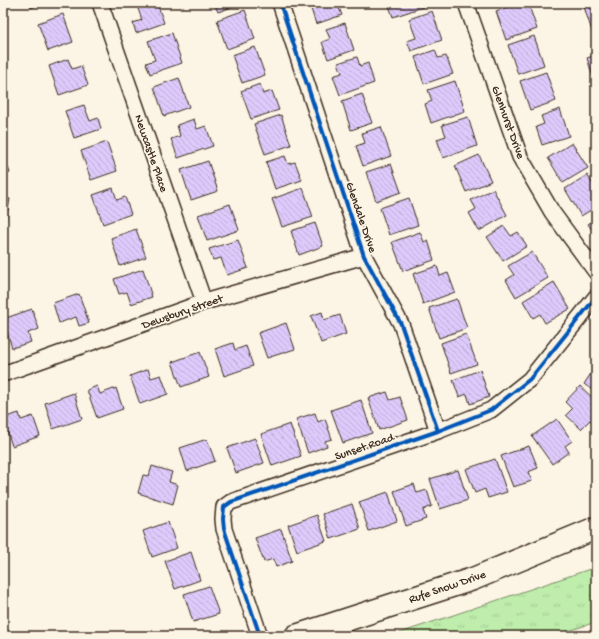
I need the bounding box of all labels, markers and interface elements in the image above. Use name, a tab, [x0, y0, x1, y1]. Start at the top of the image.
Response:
street label: Glenhurst Drive	[487, 84, 527, 162]
street label: Newcastle Place	[130, 113, 170, 195]
street label: Glendale Drive	[342, 181, 379, 256]
street label: Dewsbury Street	[139, 292, 226, 334]
street label: Sunset Road	[333, 431, 397, 465]
street label: Rufe Snow Drive	[407, 568, 489, 608]

